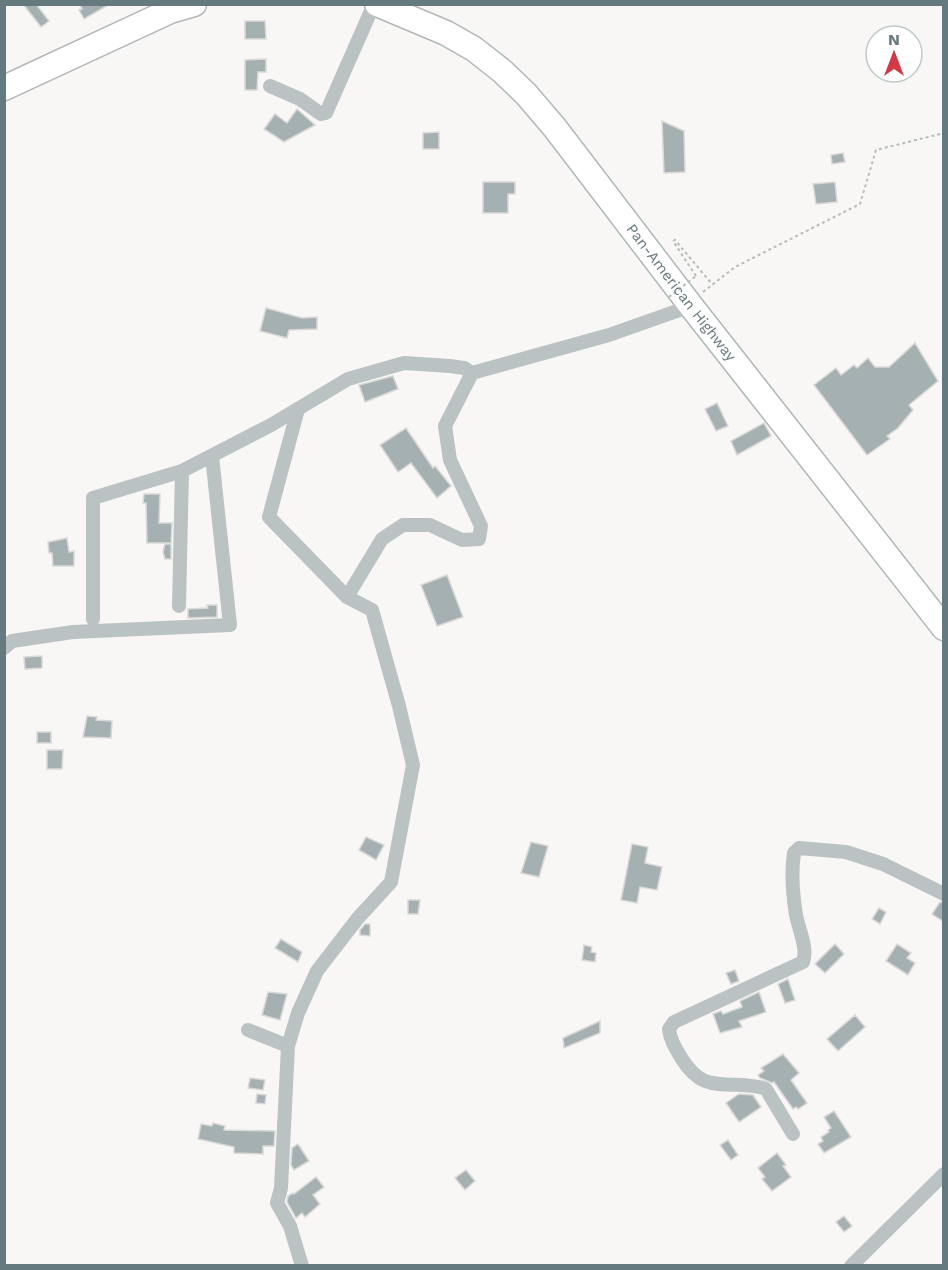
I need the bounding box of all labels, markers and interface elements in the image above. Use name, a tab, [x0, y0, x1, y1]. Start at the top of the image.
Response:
north arrow	[864, 24, 924, 84]
text: N	[888, 30, 900, 49]
street label: Pan-American Highway	[622, 220, 740, 365]

